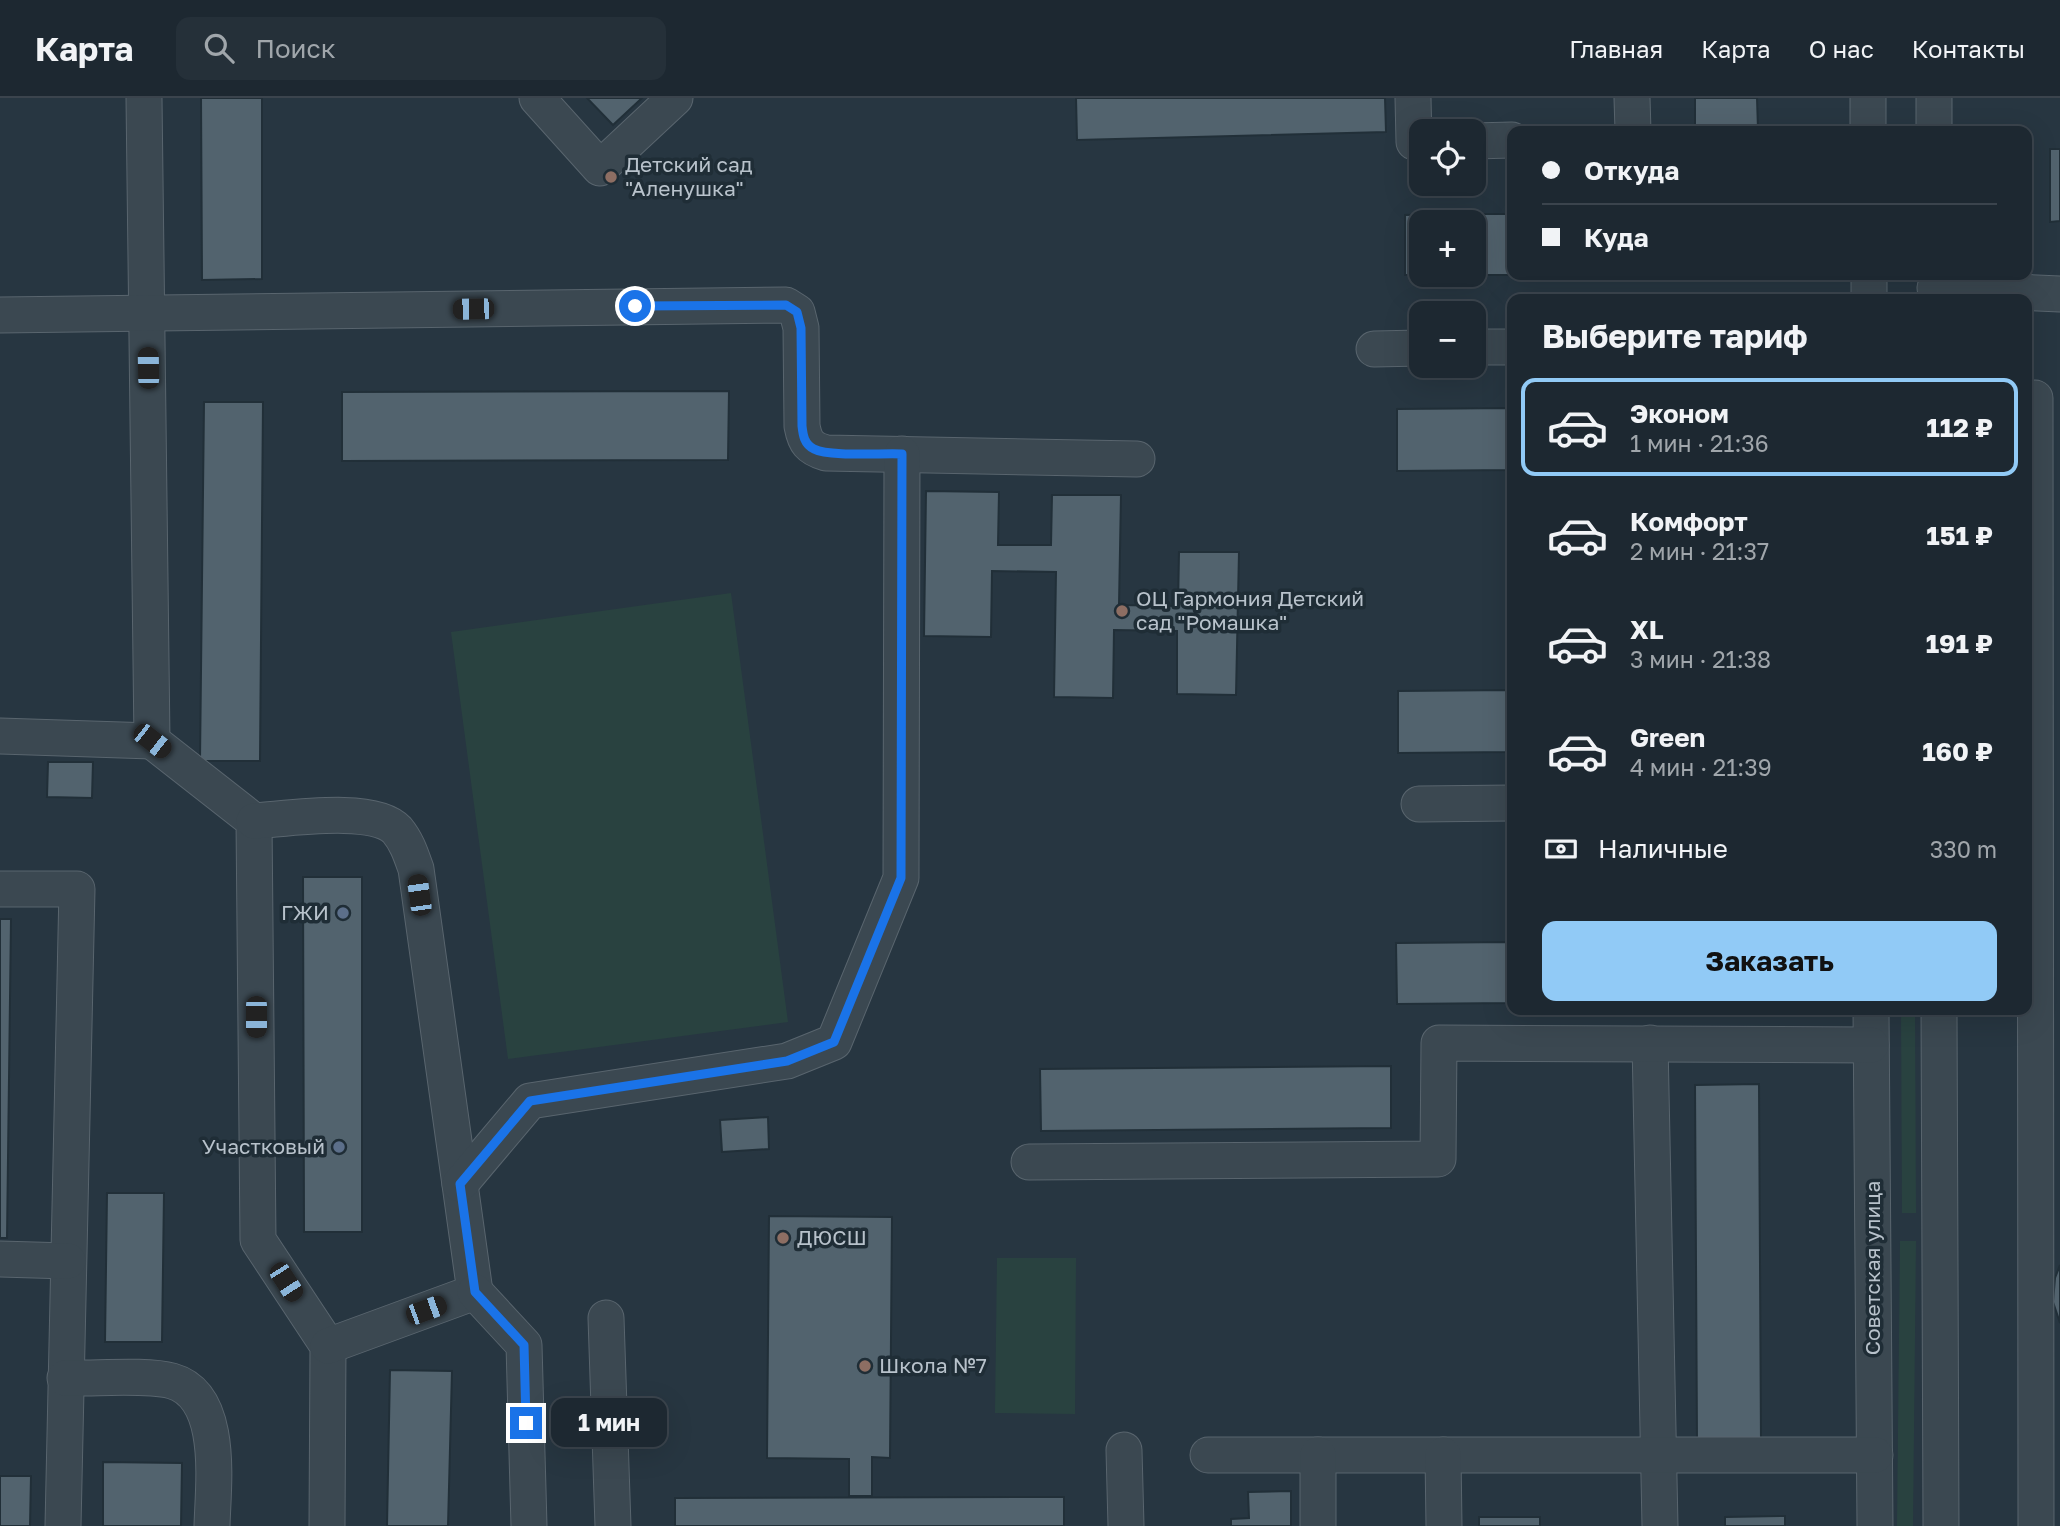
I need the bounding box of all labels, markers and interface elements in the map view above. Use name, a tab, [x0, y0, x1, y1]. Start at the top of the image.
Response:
search box	[176, 17, 666, 80]
text: Карта	[35, 29, 134, 68]
icon: search	[200, 29, 238, 67]
text: Поиск	[256, 33, 336, 64]
text: Главная	[1569, 34, 1663, 63]
text: Карта	[1701, 34, 1771, 63]
text: О нас	[1809, 34, 1874, 63]
text: Контакты	[1912, 34, 2025, 63]
map controls	[1409, 119, 1486, 378]
button: locate	[1409, 119, 1486, 196]
place label: Детский сад "Аленушка"	[625, 151, 753, 201]
text: Откуда	[1584, 155, 1679, 186]
marker: Детский сад "Аленушка"	[603, 169, 619, 185]
button: +	[1409, 210, 1486, 287]
text: Куда	[1584, 222, 1649, 253]
route start	[619, 290, 651, 322]
car	[452, 298, 495, 320]
button: −	[1409, 301, 1486, 378]
text: Выберите тариф	[1542, 317, 1808, 355]
car	[138, 347, 159, 389]
icon: car	[1546, 396, 1609, 459]
text: Эконом	[1630, 398, 1729, 429]
text: 112 ₽	[1926, 412, 1993, 443]
text: 1 мин · 21:36	[1630, 429, 1769, 457]
icon: car	[1546, 504, 1609, 567]
text: Комфорт	[1630, 506, 1748, 537]
text: 151 ₽	[1926, 520, 1993, 551]
text: 2 мин · 21:37	[1630, 537, 1769, 565]
place label: ОЦ Гармония Детский сад "Ромашка"	[1136, 585, 1364, 635]
marker: ОЦ Гармония Детский сад "Ромашка"	[1114, 603, 1130, 619]
icon: car	[1546, 612, 1609, 675]
text: XL	[1630, 614, 1664, 645]
text: 191 ₽	[1926, 628, 1993, 659]
text: 3 мин · 21:38	[1630, 645, 1771, 673]
car	[129, 720, 176, 762]
icon: car	[1546, 720, 1609, 783]
text: Green	[1630, 722, 1705, 753]
text: 160 ₽	[1922, 736, 1993, 767]
text: 4 мин · 21:39	[1630, 753, 1772, 781]
icon: cash	[1542, 830, 1580, 868]
text: Наличные	[1598, 833, 1728, 864]
text: 330 m	[1930, 835, 1997, 863]
car	[406, 873, 433, 917]
place label: ГЖИ	[281, 899, 329, 925]
marker: ГЖИ	[335, 905, 351, 921]
button: Заказать	[1542, 921, 1997, 1001]
car	[246, 996, 267, 1038]
place label: Участковый	[202, 1133, 325, 1159]
marker: Участковый	[331, 1139, 347, 1155]
street label: Советская улица	[1859, 1181, 1885, 1355]
place label: ДЮСШ	[797, 1224, 867, 1250]
marker: ДЮСШ	[775, 1230, 791, 1246]
car	[266, 1259, 307, 1305]
car	[403, 1293, 450, 1327]
place label: Школа №7	[879, 1352, 987, 1378]
marker: Школа №7	[857, 1358, 873, 1374]
callout: 1 мин	[550, 1398, 666, 1448]
route end	[510, 1407, 542, 1439]
text: 1 мин	[578, 1408, 640, 1436]

